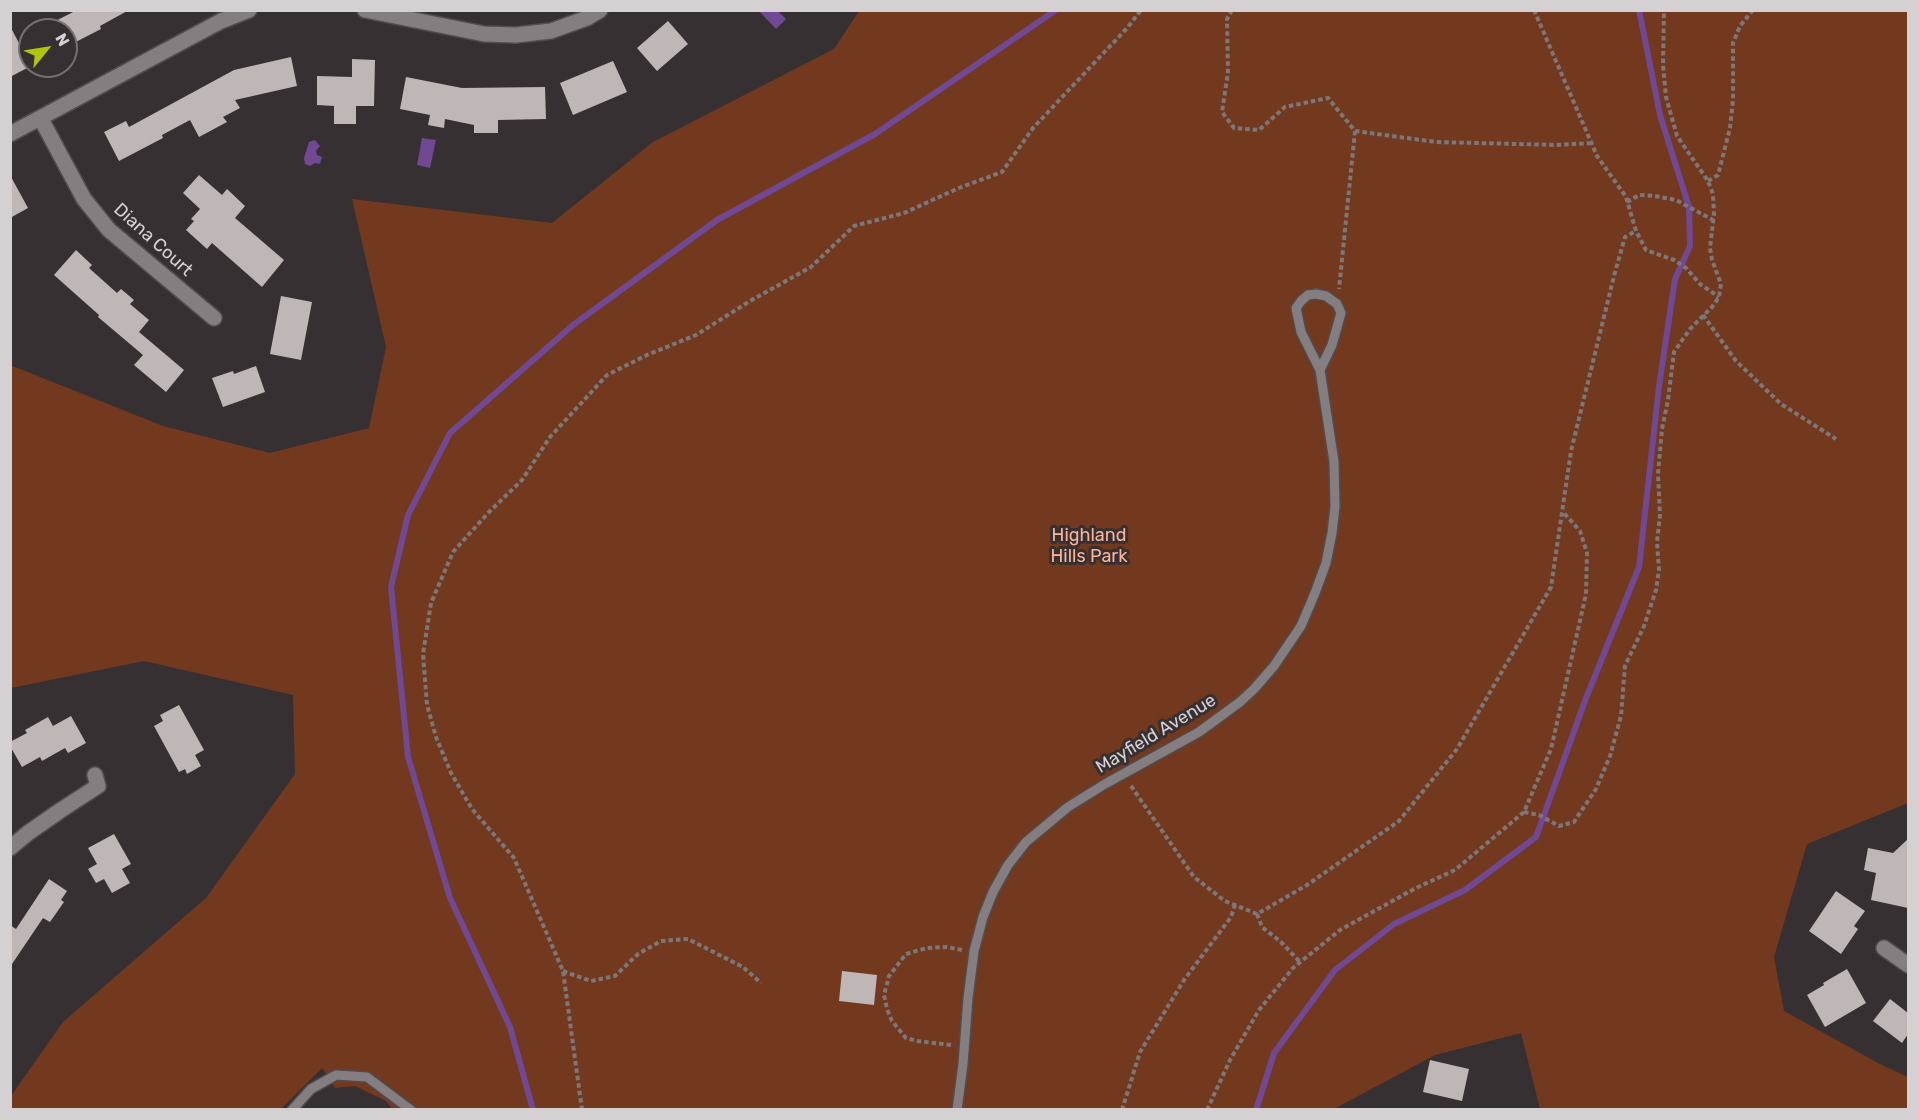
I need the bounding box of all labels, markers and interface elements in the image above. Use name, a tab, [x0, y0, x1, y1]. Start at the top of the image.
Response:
north arrow	[18, 18, 78, 78]
text: N	[51, 30, 73, 49]
street label: Diana Court	[109, 199, 197, 281]
park label: Highland Hills Park	[1051, 525, 1127, 568]
street label: Mayfield Avenue	[1092, 690, 1220, 778]

